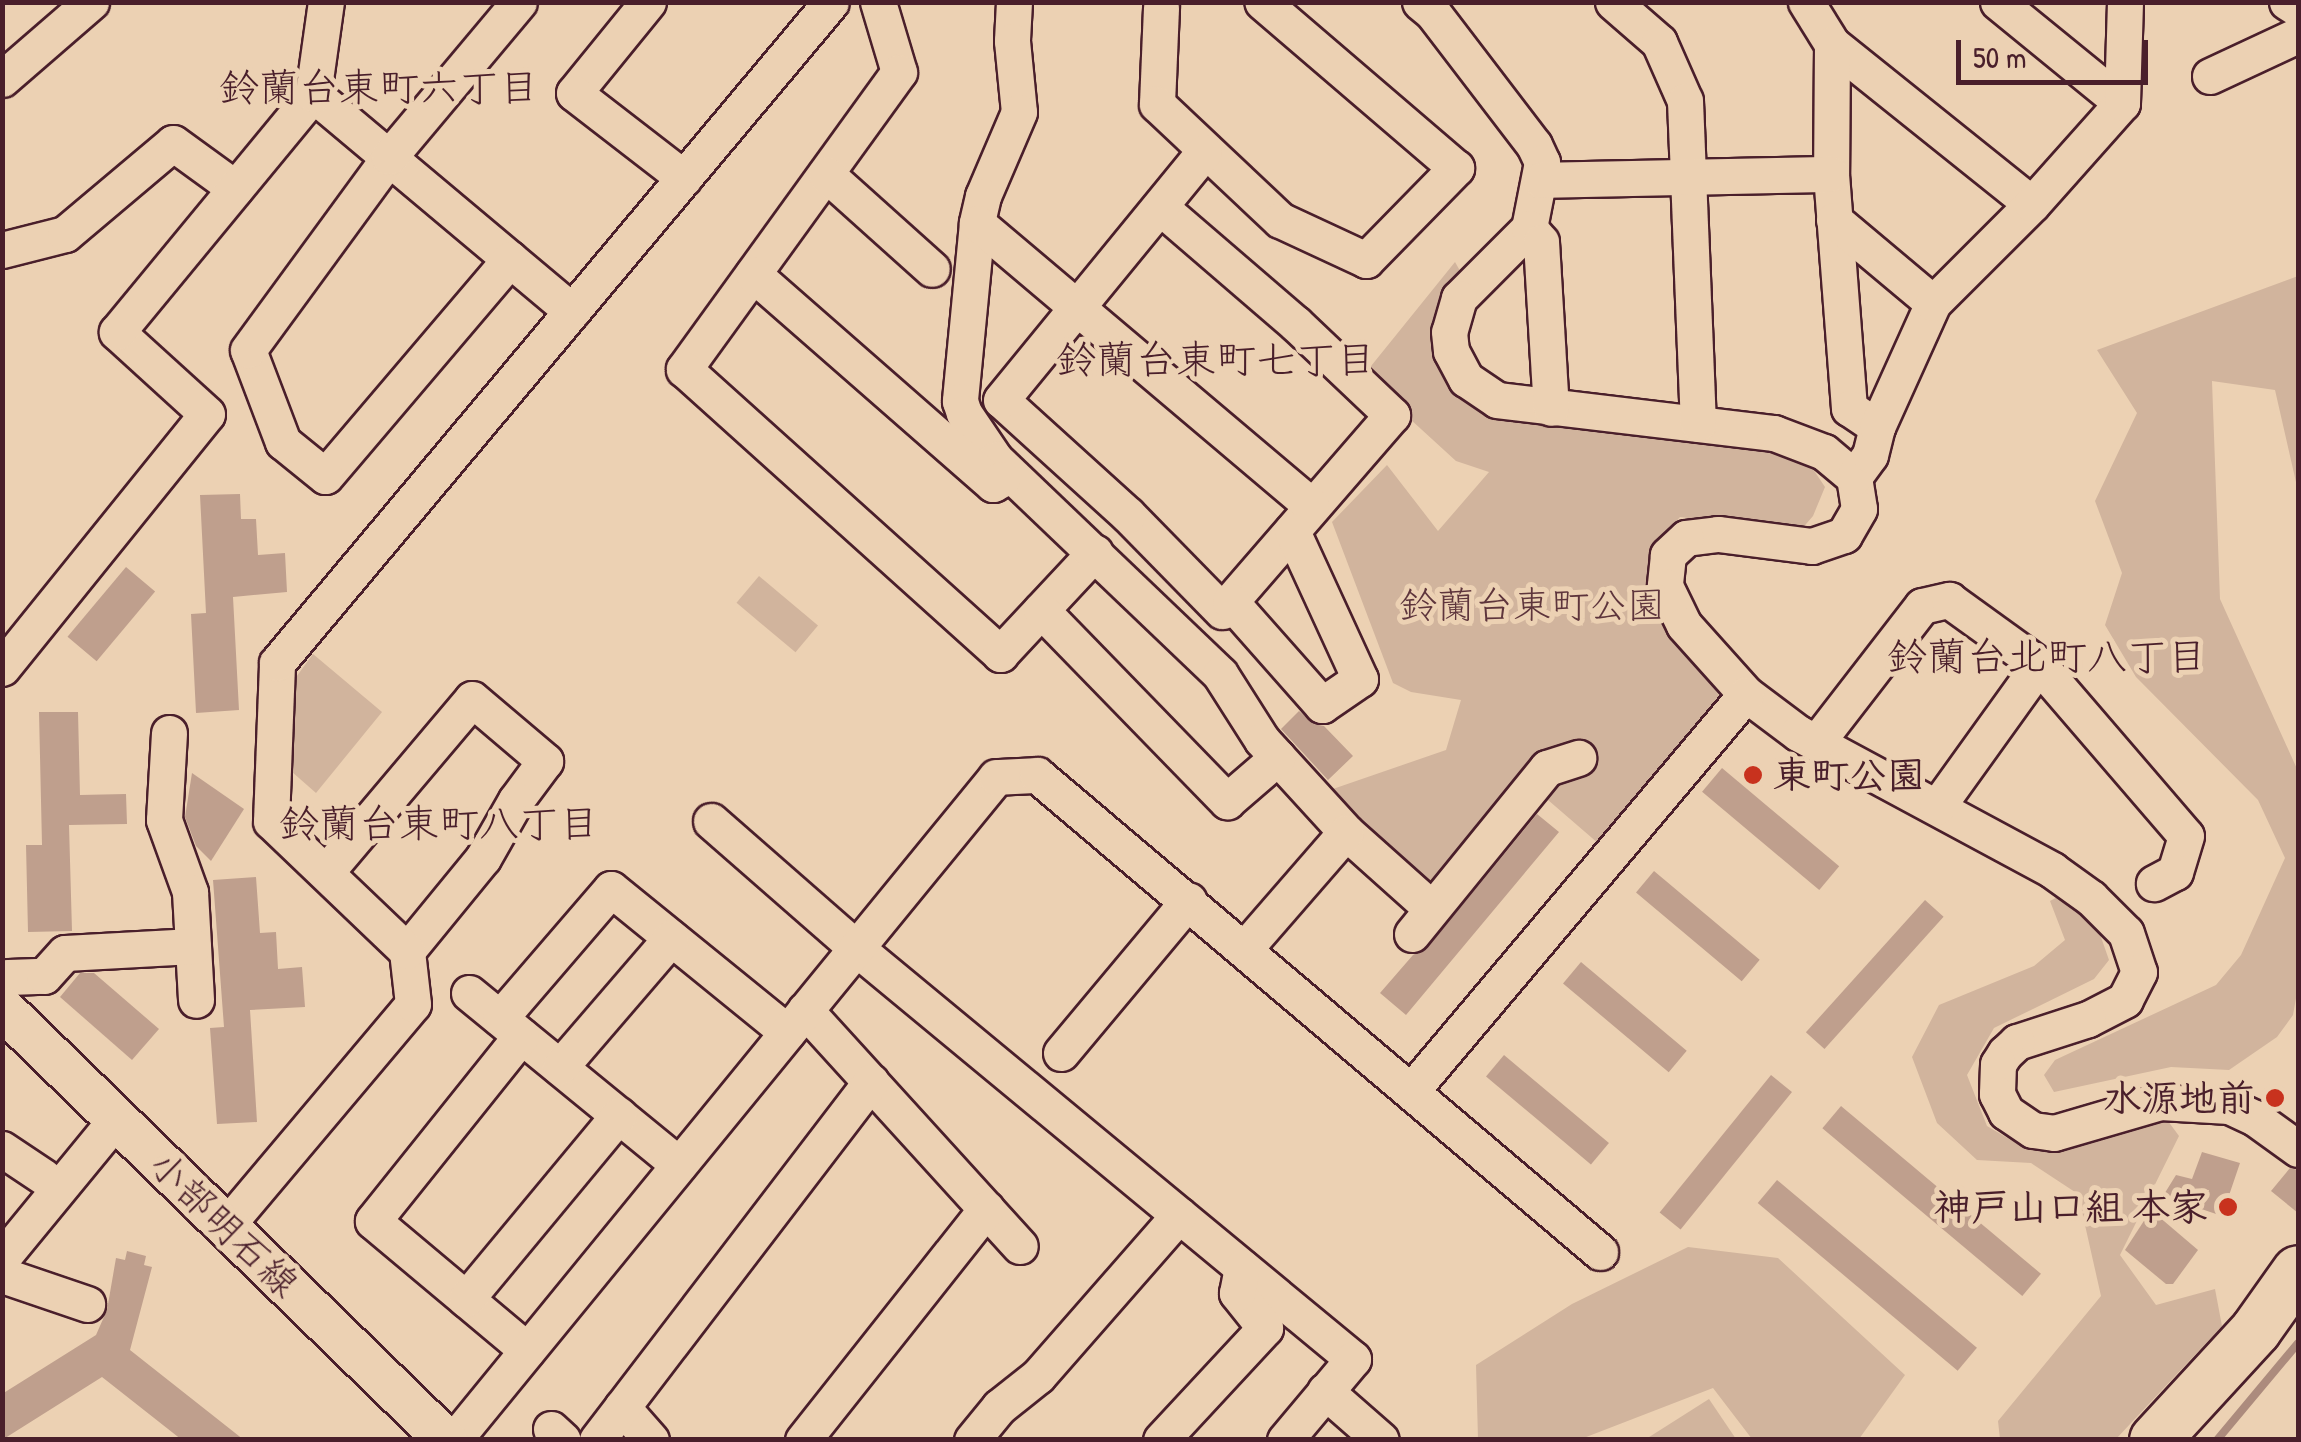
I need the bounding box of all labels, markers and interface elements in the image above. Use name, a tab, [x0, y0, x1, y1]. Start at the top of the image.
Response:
scale bar	[1961, 20, 2154, 82]
text: 50 m	[1973, 37, 2026, 77]
district label: 鈴蘭台東町六丁目	[219, 62, 539, 110]
district label: 鈴蘭台東町七丁目	[1056, 334, 1376, 382]
park label: 鈴蘭台東町公園	[1399, 582, 1665, 628]
district label: 鈴蘭台北町八丁目	[1887, 631, 2207, 679]
place label: 東町公園	[1773, 752, 1925, 798]
marker: 東町公園	[1742, 764, 1764, 786]
district label: 鈴蘭台東町八丁目	[279, 798, 599, 846]
place label: 水源地前	[2103, 1075, 2255, 1121]
marker: 水源地前	[2264, 1087, 2286, 1109]
street label: 小部明石線	[140, 1142, 308, 1306]
place label: 神戸山口組 本家	[1933, 1184, 2208, 1230]
marker: 神戸山口組 本家	[2217, 1196, 2239, 1218]

